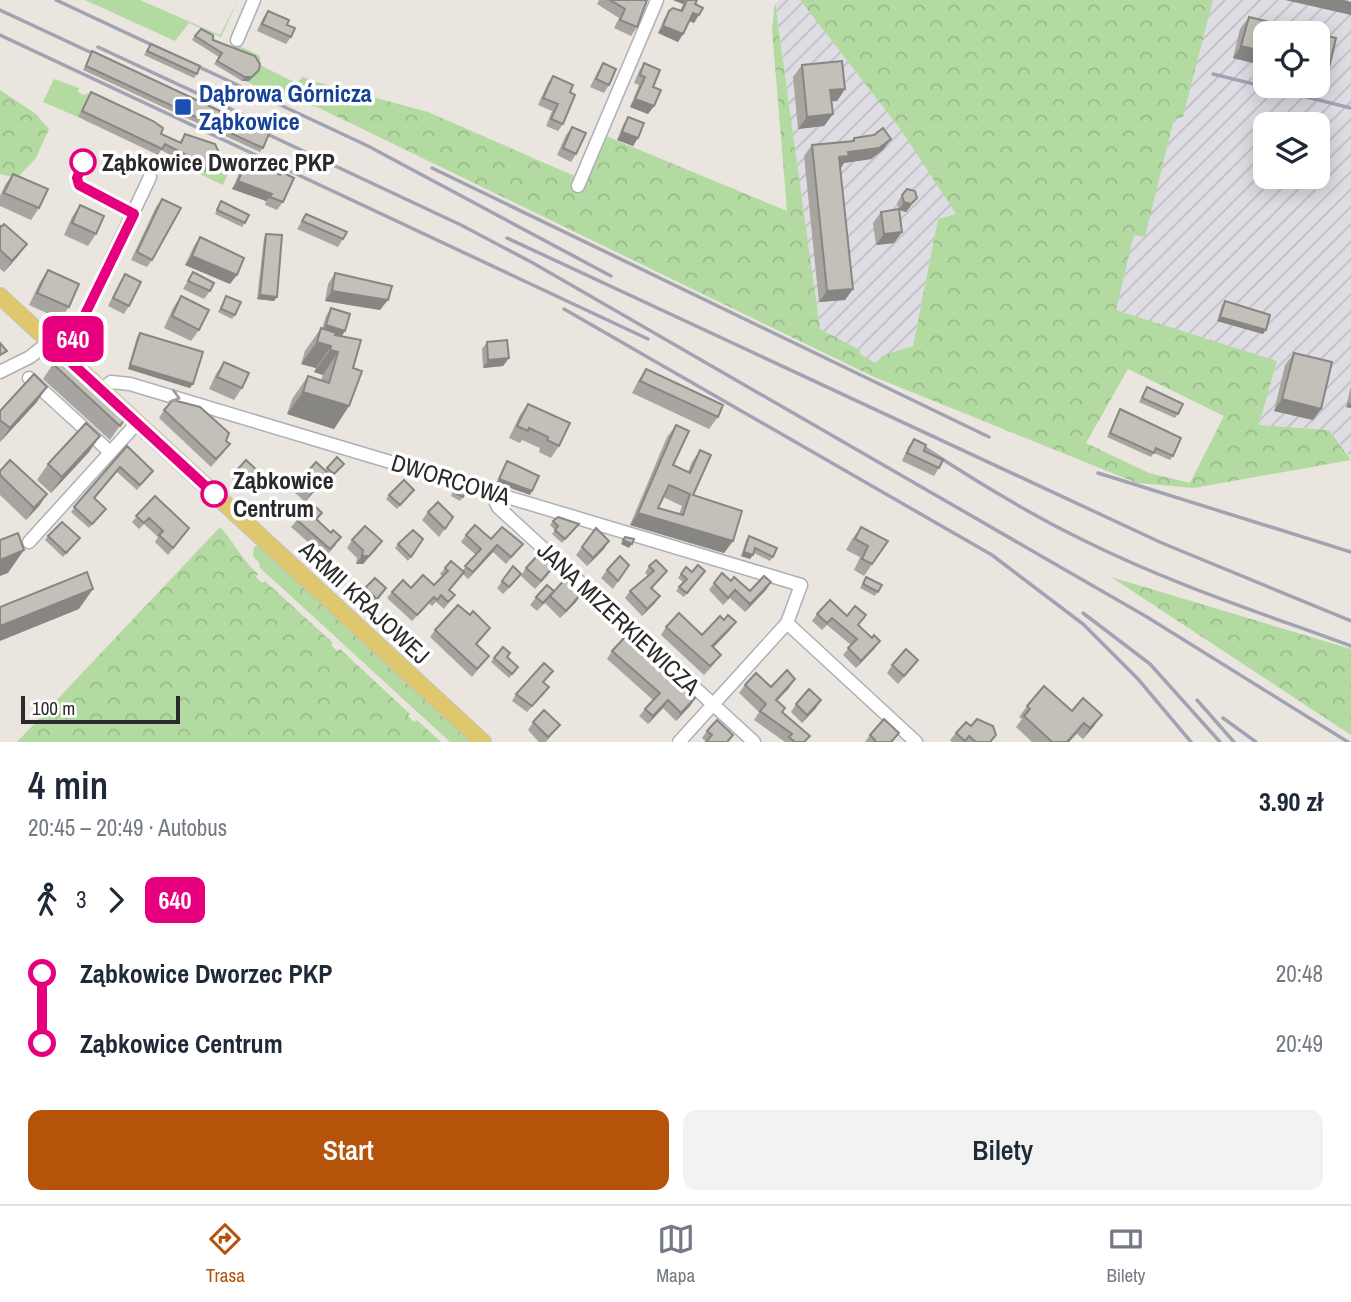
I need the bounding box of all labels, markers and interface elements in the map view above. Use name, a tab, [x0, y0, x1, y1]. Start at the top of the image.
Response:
map controls	[1253, 21, 1330, 189]
button: locate	[1253, 21, 1330, 98]
place label: Dąbrowa Górnicza Ząbkowice	[199, 77, 372, 137]
marker: Dąbrowa Górnicza Ząbkowice	[173, 97, 193, 117]
button: layers	[1253, 112, 1330, 189]
place label: Ząbkowice Dworzec PKP	[102, 146, 335, 178]
marker: Ząbkowice Dworzec PKP	[70, 149, 96, 175]
line badge: 640	[33, 316, 113, 362]
text: 640	[57, 323, 89, 355]
one-way arrow	[169, 389, 181, 403]
street label: DWORCOWA	[388, 446, 515, 513]
place label: Ząbkowice Centrum	[233, 464, 334, 524]
marker: Ząbkowice Centrum	[201, 481, 227, 507]
street label: ARMII KRAJOWEJ	[292, 533, 437, 671]
street label: JANA MIZERKIEWICZA	[531, 534, 708, 702]
scale bar	[21, 693, 180, 725]
text: 100 m	[32, 695, 75, 721]
text: 4 min	[28, 760, 108, 811]
text: 3.90 zł	[1259, 784, 1323, 819]
text: 20:45 – 20:49 · Autobus	[28, 812, 227, 843]
icon: walk	[28, 881, 66, 919]
icon: forward	[97, 881, 135, 919]
text: 3	[76, 884, 87, 915]
text: 640	[159, 884, 191, 916]
text: Ząbkowice Dworzec PKP	[80, 956, 332, 991]
text: 20:48	[1276, 958, 1323, 989]
text: Ząbkowice Centrum	[80, 1026, 283, 1061]
text: 20:49	[1276, 1028, 1323, 1059]
button: Start	[28, 1110, 669, 1190]
button: Bilety	[683, 1110, 1323, 1190]
tab: Trasa	[206, 1220, 245, 1288]
tab: Mapa	[656, 1220, 695, 1288]
tab: Bilety	[1106, 1220, 1145, 1288]

